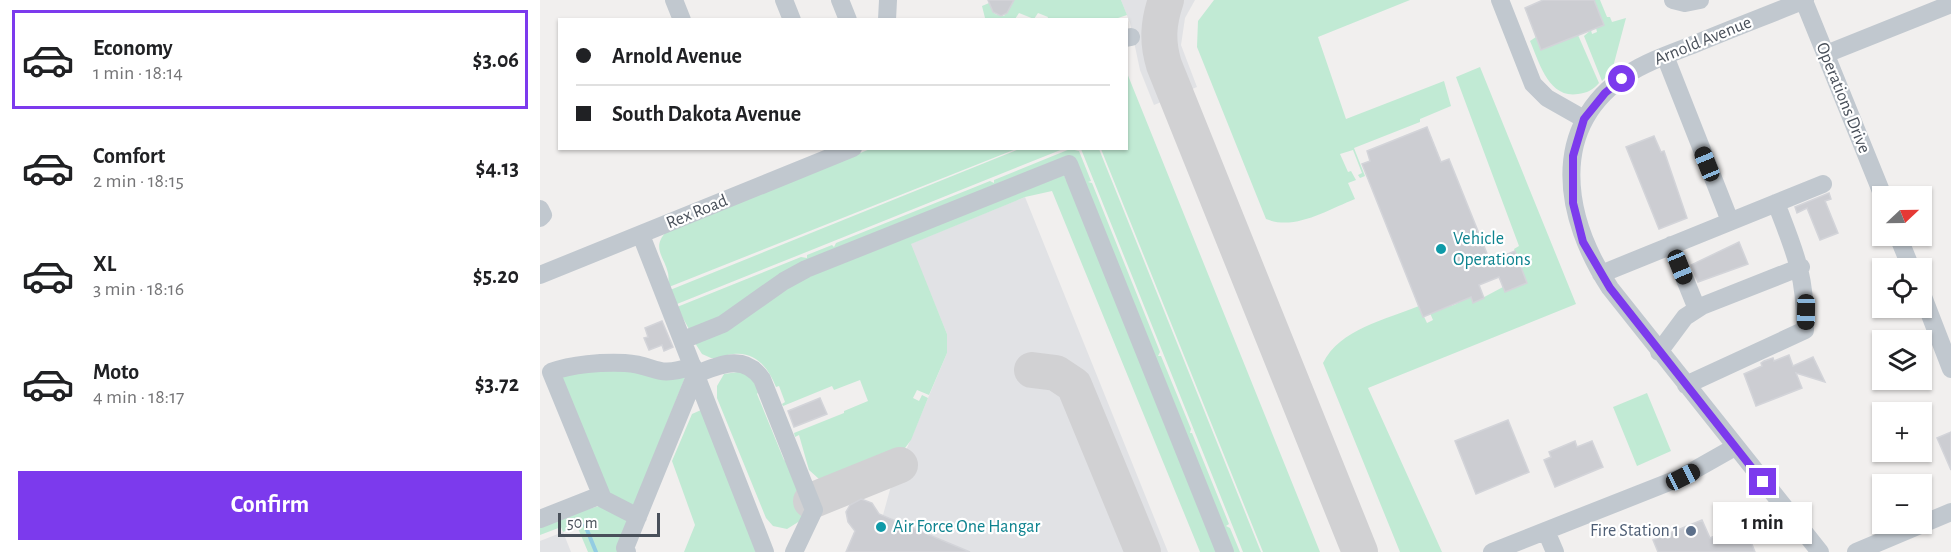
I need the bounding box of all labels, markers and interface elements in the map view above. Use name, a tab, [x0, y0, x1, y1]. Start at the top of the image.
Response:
street label: Arnold Avenue	[1652, 13, 1754, 69]
icon: car	[21, 33, 75, 87]
text: Economy	[93, 37, 173, 59]
street label: Operations Drive	[1813, 40, 1873, 156]
text: Arnold Avenue	[612, 45, 742, 67]
text: $3.06	[472, 49, 519, 71]
text: 1 min · 18:14	[93, 63, 183, 83]
route start	[1608, 65, 1635, 92]
text: South Dakota Avenue	[612, 103, 801, 125]
icon: car	[21, 141, 75, 195]
car	[1692, 144, 1722, 184]
text: Comfort	[93, 145, 165, 167]
text: $4.13	[476, 157, 519, 179]
text: 2 min · 18:15	[93, 171, 184, 191]
north arrow	[1872, 186, 1932, 246]
map controls	[1872, 186, 1932, 534]
street label: Rex Road	[664, 192, 730, 232]
place label: Vehicle Operations	[1453, 230, 1531, 269]
marker: Vehicle Operations	[1434, 242, 1448, 256]
car	[1665, 247, 1695, 287]
icon: car	[21, 249, 75, 303]
text: XL	[93, 253, 116, 275]
button: locate	[1872, 258, 1932, 318]
text: $5.20	[473, 265, 519, 287]
text: 3 min · 18:16	[93, 279, 184, 299]
car	[1797, 294, 1815, 330]
button: layers	[1872, 330, 1932, 390]
icon: car	[21, 357, 75, 411]
text: Moto	[93, 361, 139, 383]
text: $3.72	[475, 373, 519, 395]
text: 4 min · 18:17	[93, 387, 184, 407]
button: +	[1872, 402, 1932, 462]
car	[1663, 461, 1703, 493]
route end	[1749, 468, 1776, 495]
button: Confirm	[18, 471, 522, 540]
button: −	[1872, 474, 1932, 534]
callout: 1 min	[1714, 503, 1812, 545]
scale bar	[558, 510, 660, 538]
text: 1 min	[1741, 513, 1784, 533]
text: 50 m	[567, 515, 598, 531]
place label: Air Force One Hangar	[893, 518, 1040, 536]
marker: Air Force One Hangar	[874, 520, 888, 534]
place label: Fire Station 1	[1590, 522, 1679, 540]
marker: Fire Station 1	[1684, 524, 1698, 538]

